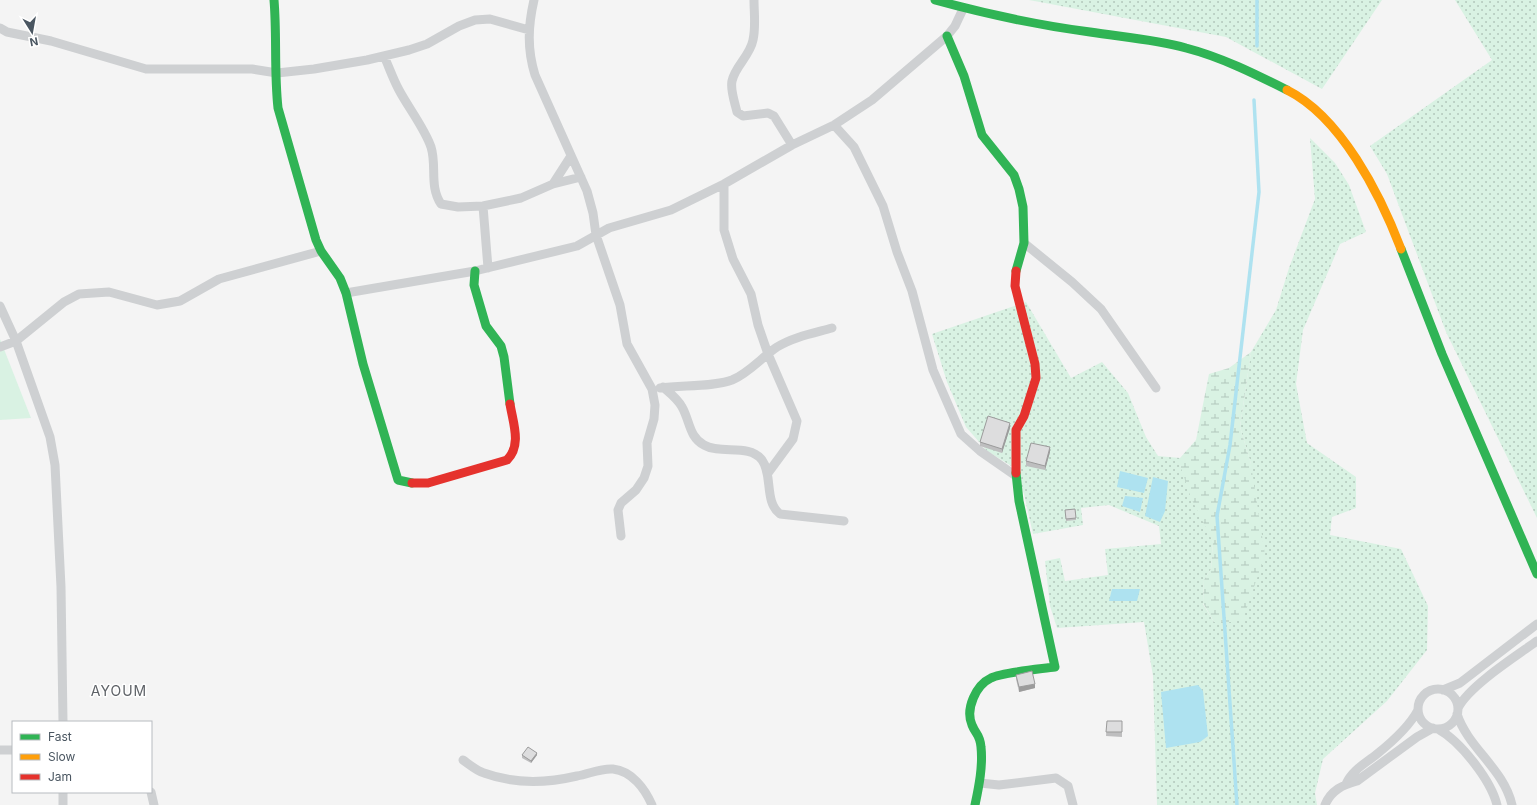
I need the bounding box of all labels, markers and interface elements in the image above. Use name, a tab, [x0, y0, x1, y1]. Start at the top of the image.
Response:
north arrow	[12, 12, 52, 52]
text: N	[28, 34, 39, 49]
district label: AYOUM	[91, 682, 147, 699]
legend	[12, 721, 152, 793]
text: Fast	[48, 729, 72, 744]
text: Slow	[48, 749, 76, 764]
text: Jam	[48, 769, 72, 784]

